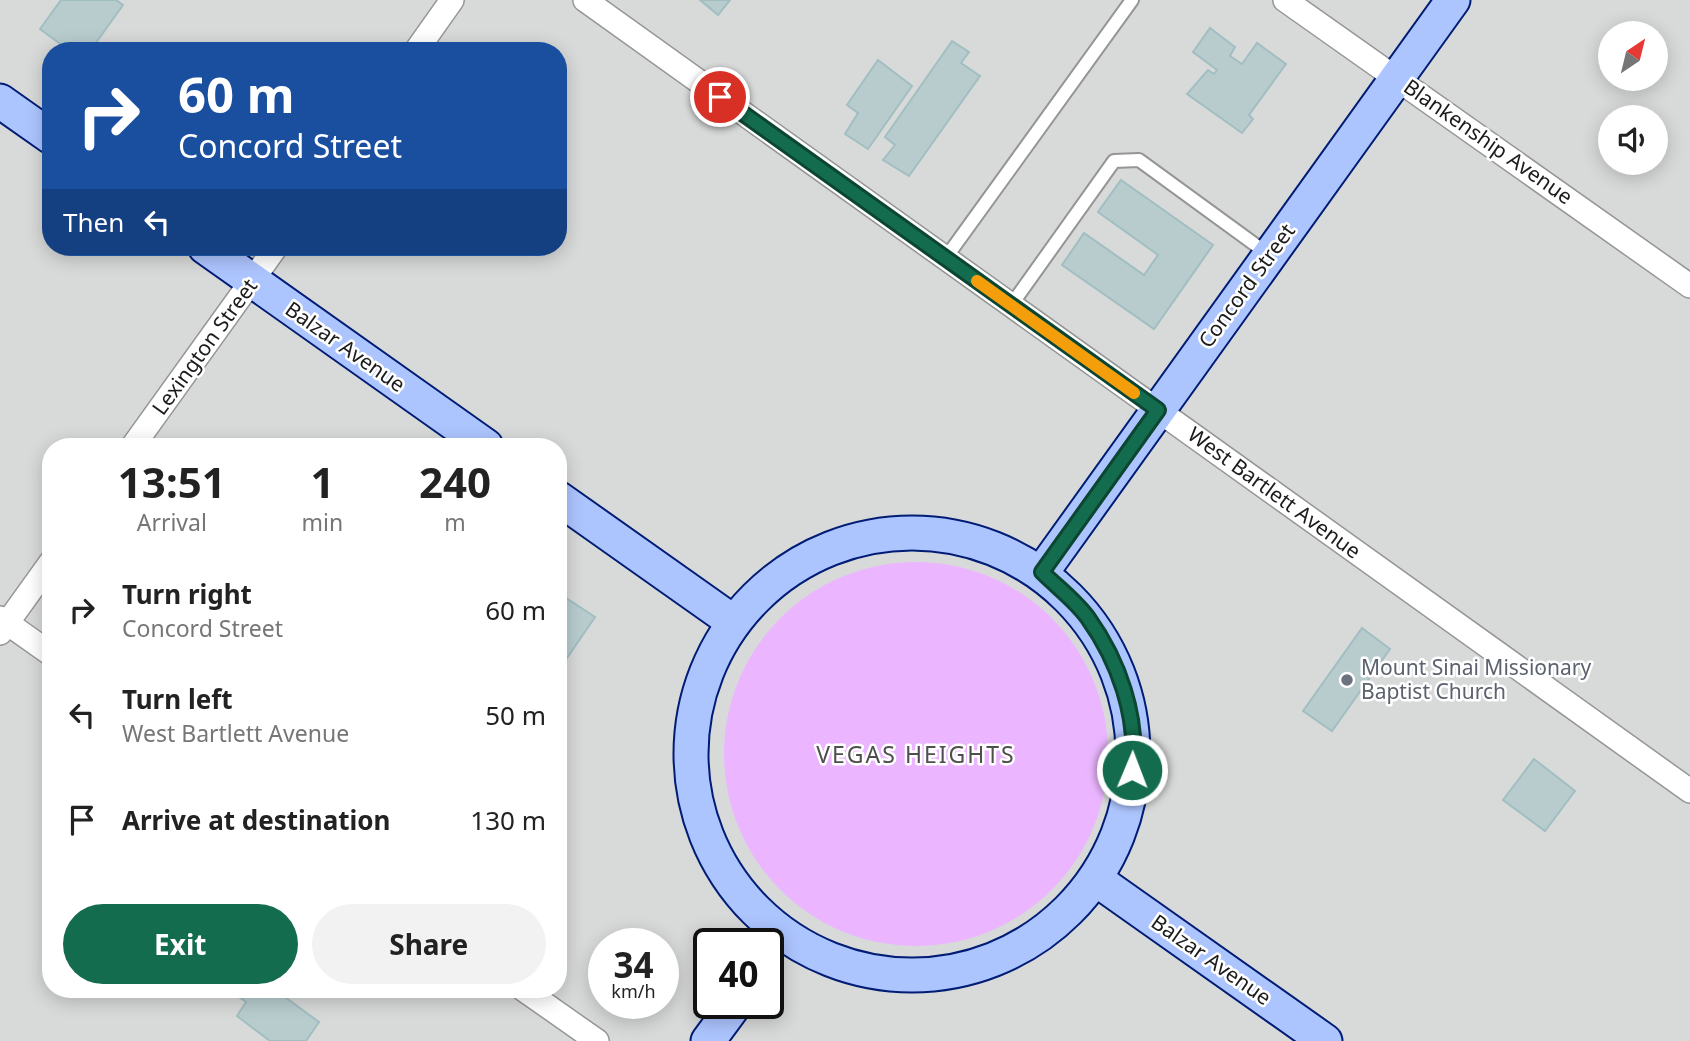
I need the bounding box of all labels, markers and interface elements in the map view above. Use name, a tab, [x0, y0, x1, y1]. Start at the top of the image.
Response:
north arrow	[1598, 21, 1668, 91]
map controls	[1598, 21, 1668, 175]
text: 60 m	[178, 61, 295, 127]
pin	[690, 67, 750, 127]
icon: right	[63, 70, 154, 161]
street label: Blankenship Avenue	[1398, 72, 1579, 210]
icon: arrive	[701, 78, 739, 116]
button: sound	[1598, 105, 1668, 175]
text: Concord Street	[178, 124, 402, 167]
icon: left	[138, 203, 176, 241]
text: Then	[63, 204, 124, 240]
street label: Concord Street	[1192, 217, 1301, 353]
street label: Lexington Street	[145, 272, 263, 420]
street label: Balzar Avenue	[280, 294, 411, 398]
street label: West Bartlett Avenue	[1182, 420, 1367, 564]
text: 13:51	[118, 453, 226, 510]
text: 1	[310, 453, 334, 510]
text: 240	[419, 453, 491, 510]
text: Arrival	[137, 506, 207, 538]
text: min	[302, 506, 343, 538]
text: m	[444, 506, 466, 538]
text: Turn right	[122, 576, 252, 612]
icon: right	[63, 591, 101, 629]
text: 60 m	[485, 592, 546, 628]
text: Concord Street	[122, 612, 283, 644]
place label: Mount Sinai Missionary Baptist Church	[1361, 653, 1591, 705]
marker: Mount Sinai Missionary Baptist Church	[1339, 672, 1355, 688]
text: Turn left	[122, 681, 233, 717]
icon: left	[63, 696, 101, 734]
text: 50 m	[485, 697, 546, 733]
text: West Bartlett Avenue	[122, 717, 349, 749]
position arrow	[1095, 733, 1169, 807]
district label: VEGAS HEIGHTS	[816, 738, 1016, 770]
icon: arrive	[63, 801, 101, 839]
text: Arrive at destination	[122, 802, 391, 838]
text: 130 m	[470, 802, 546, 838]
button: Exit	[63, 904, 298, 984]
button: Share	[312, 904, 546, 984]
street label: Balzar Avenue	[1146, 907, 1277, 1011]
speed limit sign: 40	[693, 928, 784, 1019]
text: 34	[613, 941, 654, 988]
text: km/h	[611, 979, 656, 1003]

